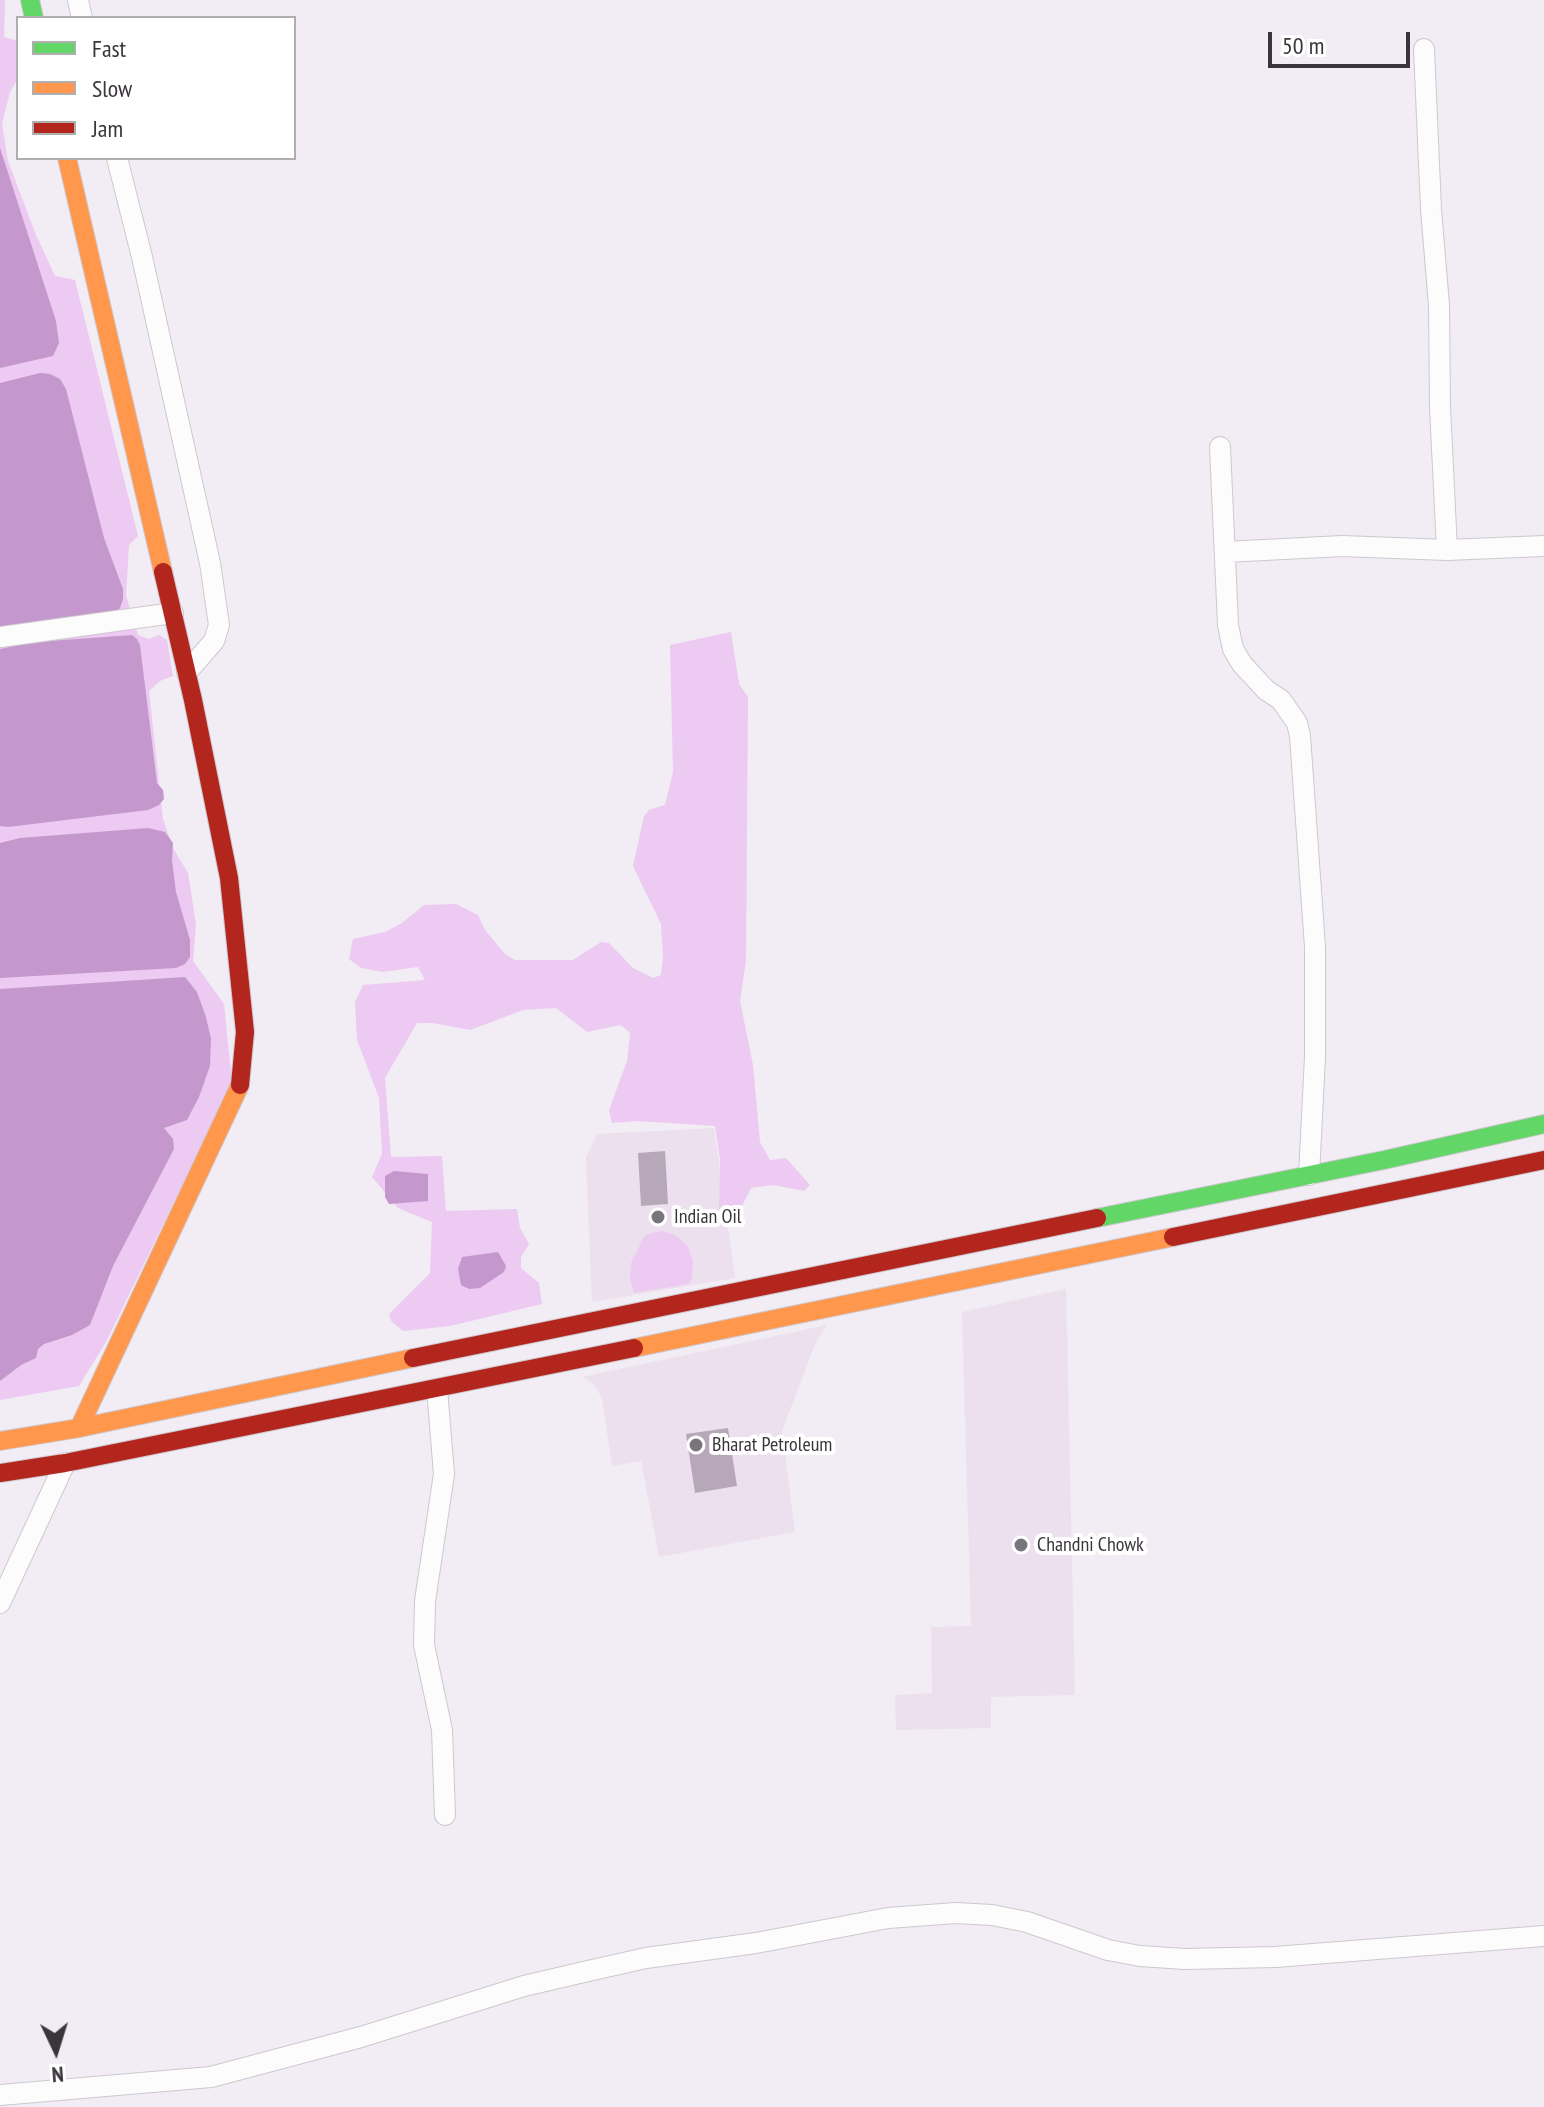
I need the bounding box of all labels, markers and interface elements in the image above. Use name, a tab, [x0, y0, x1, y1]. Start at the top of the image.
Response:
legend	[16, 16, 296, 160]
scale bar	[1272, 16, 1414, 66]
text: 50 m	[1282, 30, 1324, 61]
text: Fast	[92, 33, 126, 64]
text: Slow	[92, 73, 132, 104]
text: Jam	[92, 113, 123, 144]
place label: Indian Oil	[674, 1205, 741, 1229]
marker: Indian Oil	[649, 1208, 667, 1226]
place label: Bharat Petroleum	[712, 1433, 832, 1457]
marker: Bharat Petroleum	[687, 1436, 705, 1454]
place label: Chandni Chowk	[1037, 1533, 1144, 1557]
marker: Chandni Chowk	[1012, 1536, 1030, 1554]
north arrow	[16, 2011, 96, 2091]
text: N	[51, 2061, 65, 2089]

